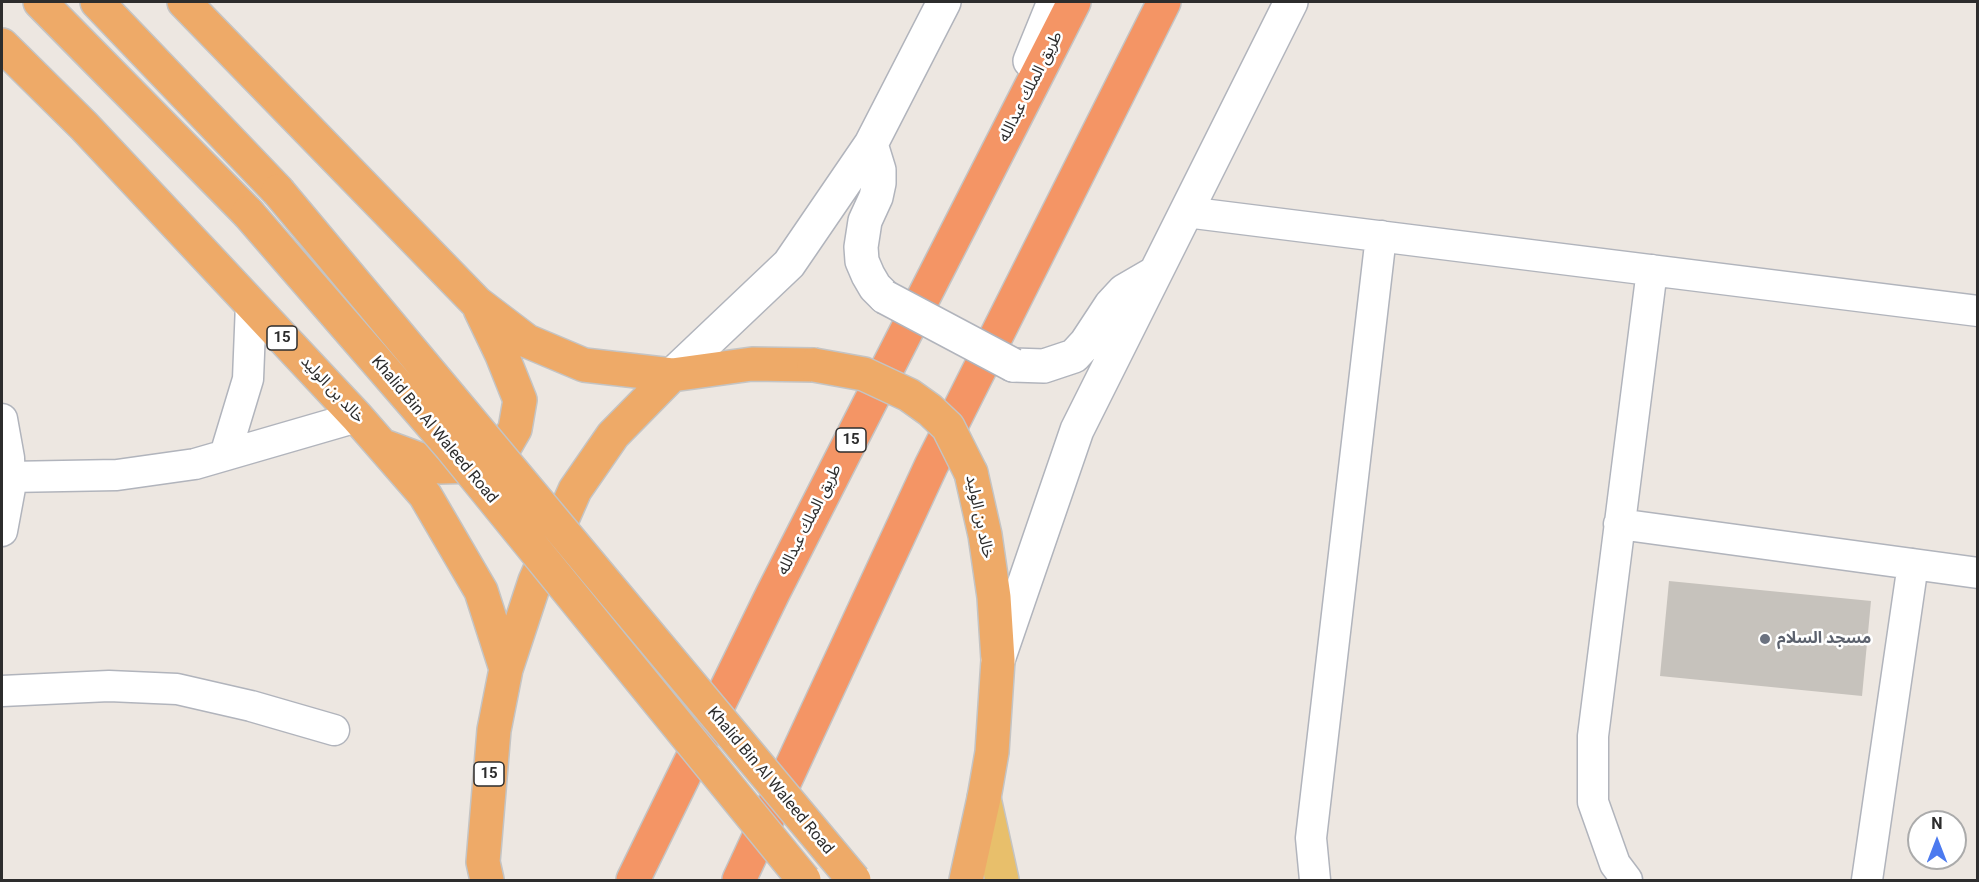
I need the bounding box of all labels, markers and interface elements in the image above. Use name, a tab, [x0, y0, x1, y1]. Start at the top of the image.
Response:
street label: طريق الملك عبدالله	[995, 28, 1067, 146]
road number: 15	[267, 326, 297, 350]
street label: خالد بن الوليد	[296, 352, 368, 428]
street label: Khalid Bin Al Waleed Road	[367, 352, 501, 508]
road number: 15	[836, 428, 866, 452]
street label: طريق الملك عبدالله	[774, 461, 846, 579]
street label: خالد بن الوليد	[961, 474, 997, 560]
place label: مسجد السلام	[1777, 629, 1871, 649]
marker: مسجد السلام	[1758, 632, 1772, 646]
street label: Khalid Bin Al Waleed Road	[703, 703, 837, 859]
road number: 15	[474, 762, 504, 786]
north arrow	[1907, 810, 1967, 870]
text: N	[1931, 814, 1943, 833]

